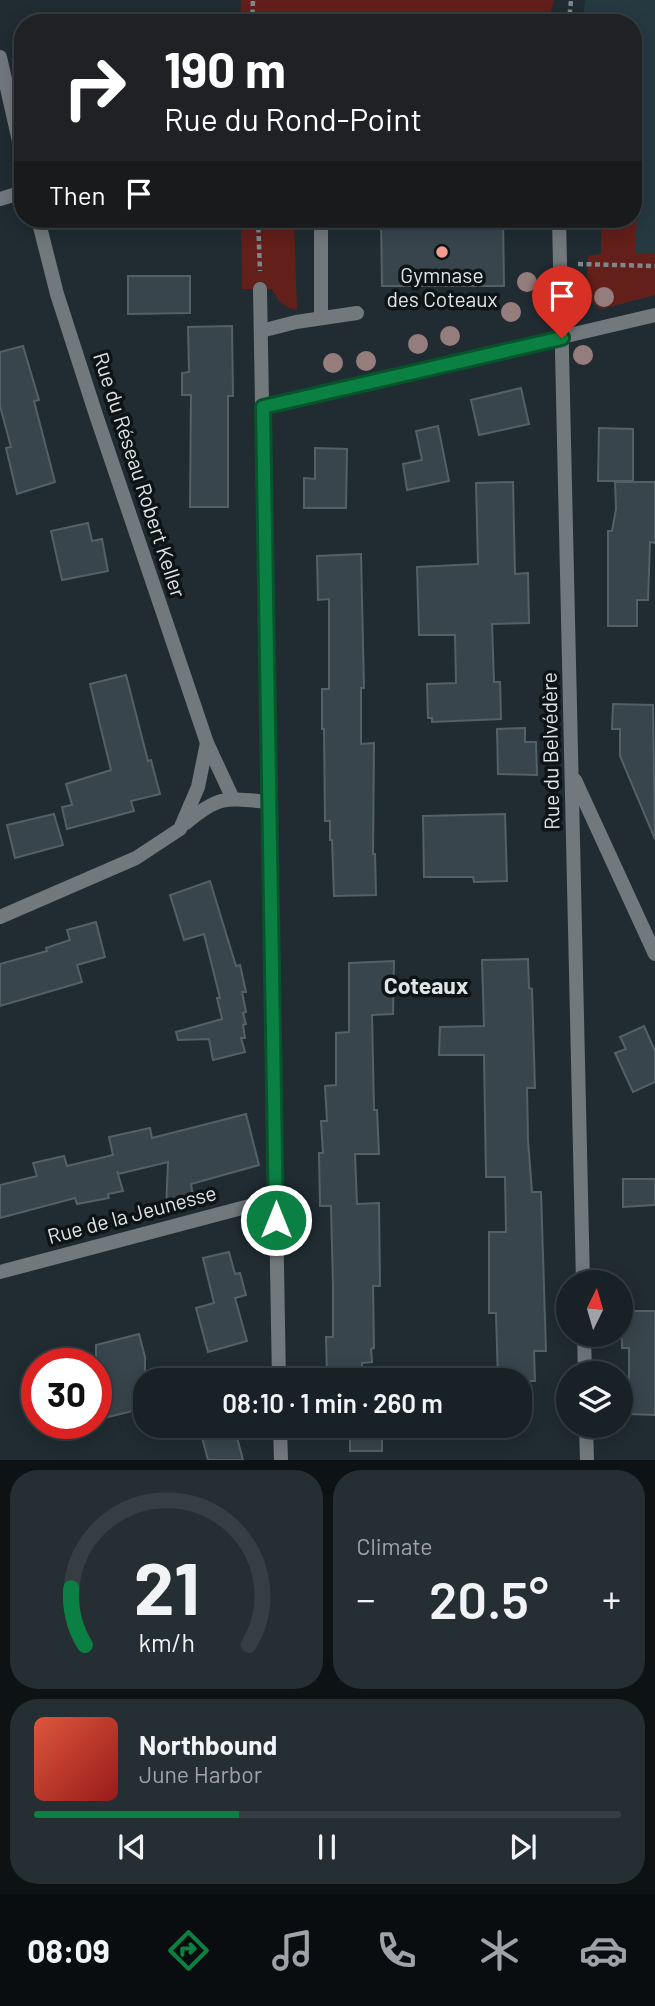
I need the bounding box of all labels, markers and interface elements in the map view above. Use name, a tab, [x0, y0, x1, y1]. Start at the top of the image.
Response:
text: 190 m	[164, 39, 286, 98]
icon: right	[49, 42, 140, 133]
text: Rue du Rond-Point	[164, 99, 422, 137]
icon: arrive	[120, 175, 158, 213]
text: Then	[49, 179, 106, 210]
marker: Gymnase des Coteaux	[434, 244, 450, 260]
place label: Gymnase des Coteaux	[386, 262, 498, 311]
pin	[532, 266, 592, 338]
icon: arrive	[543, 277, 581, 315]
street label: Rue du Réseau Robert Keller	[89, 349, 192, 601]
street label: Rue du Belvédère	[536, 672, 563, 830]
district label: Coteaux	[384, 971, 468, 999]
street label: Rue de la Jeunesse	[44, 1179, 219, 1248]
position arrow	[239, 1183, 313, 1257]
north arrow	[556, 1270, 634, 1348]
map controls	[556, 1270, 633, 1438]
speed limit sign: 30	[21, 1348, 112, 1439]
button: layers	[556, 1361, 633, 1438]
text: 08:10 · 1 min · 260 m	[222, 1387, 443, 1418]
text: Climate	[357, 1532, 433, 1560]
text: 21	[133, 1543, 199, 1631]
text: 20.5°	[429, 1567, 549, 1629]
text: −	[357, 1575, 376, 1621]
text: +	[602, 1575, 621, 1621]
text: km/h	[138, 1627, 195, 1657]
text: Northbound	[139, 1729, 277, 1760]
text: June Harbor	[139, 1760, 262, 1788]
icon: previous	[113, 1828, 151, 1866]
icon: pause	[308, 1828, 346, 1866]
icon: next	[504, 1828, 542, 1866]
icon: directions	[164, 1926, 213, 1975]
icon: music	[268, 1926, 317, 1975]
icon: phone	[372, 1926, 421, 1975]
icon: climate	[475, 1926, 524, 1975]
icon: car	[579, 1926, 628, 1975]
text: 08:09	[27, 1931, 110, 1969]

